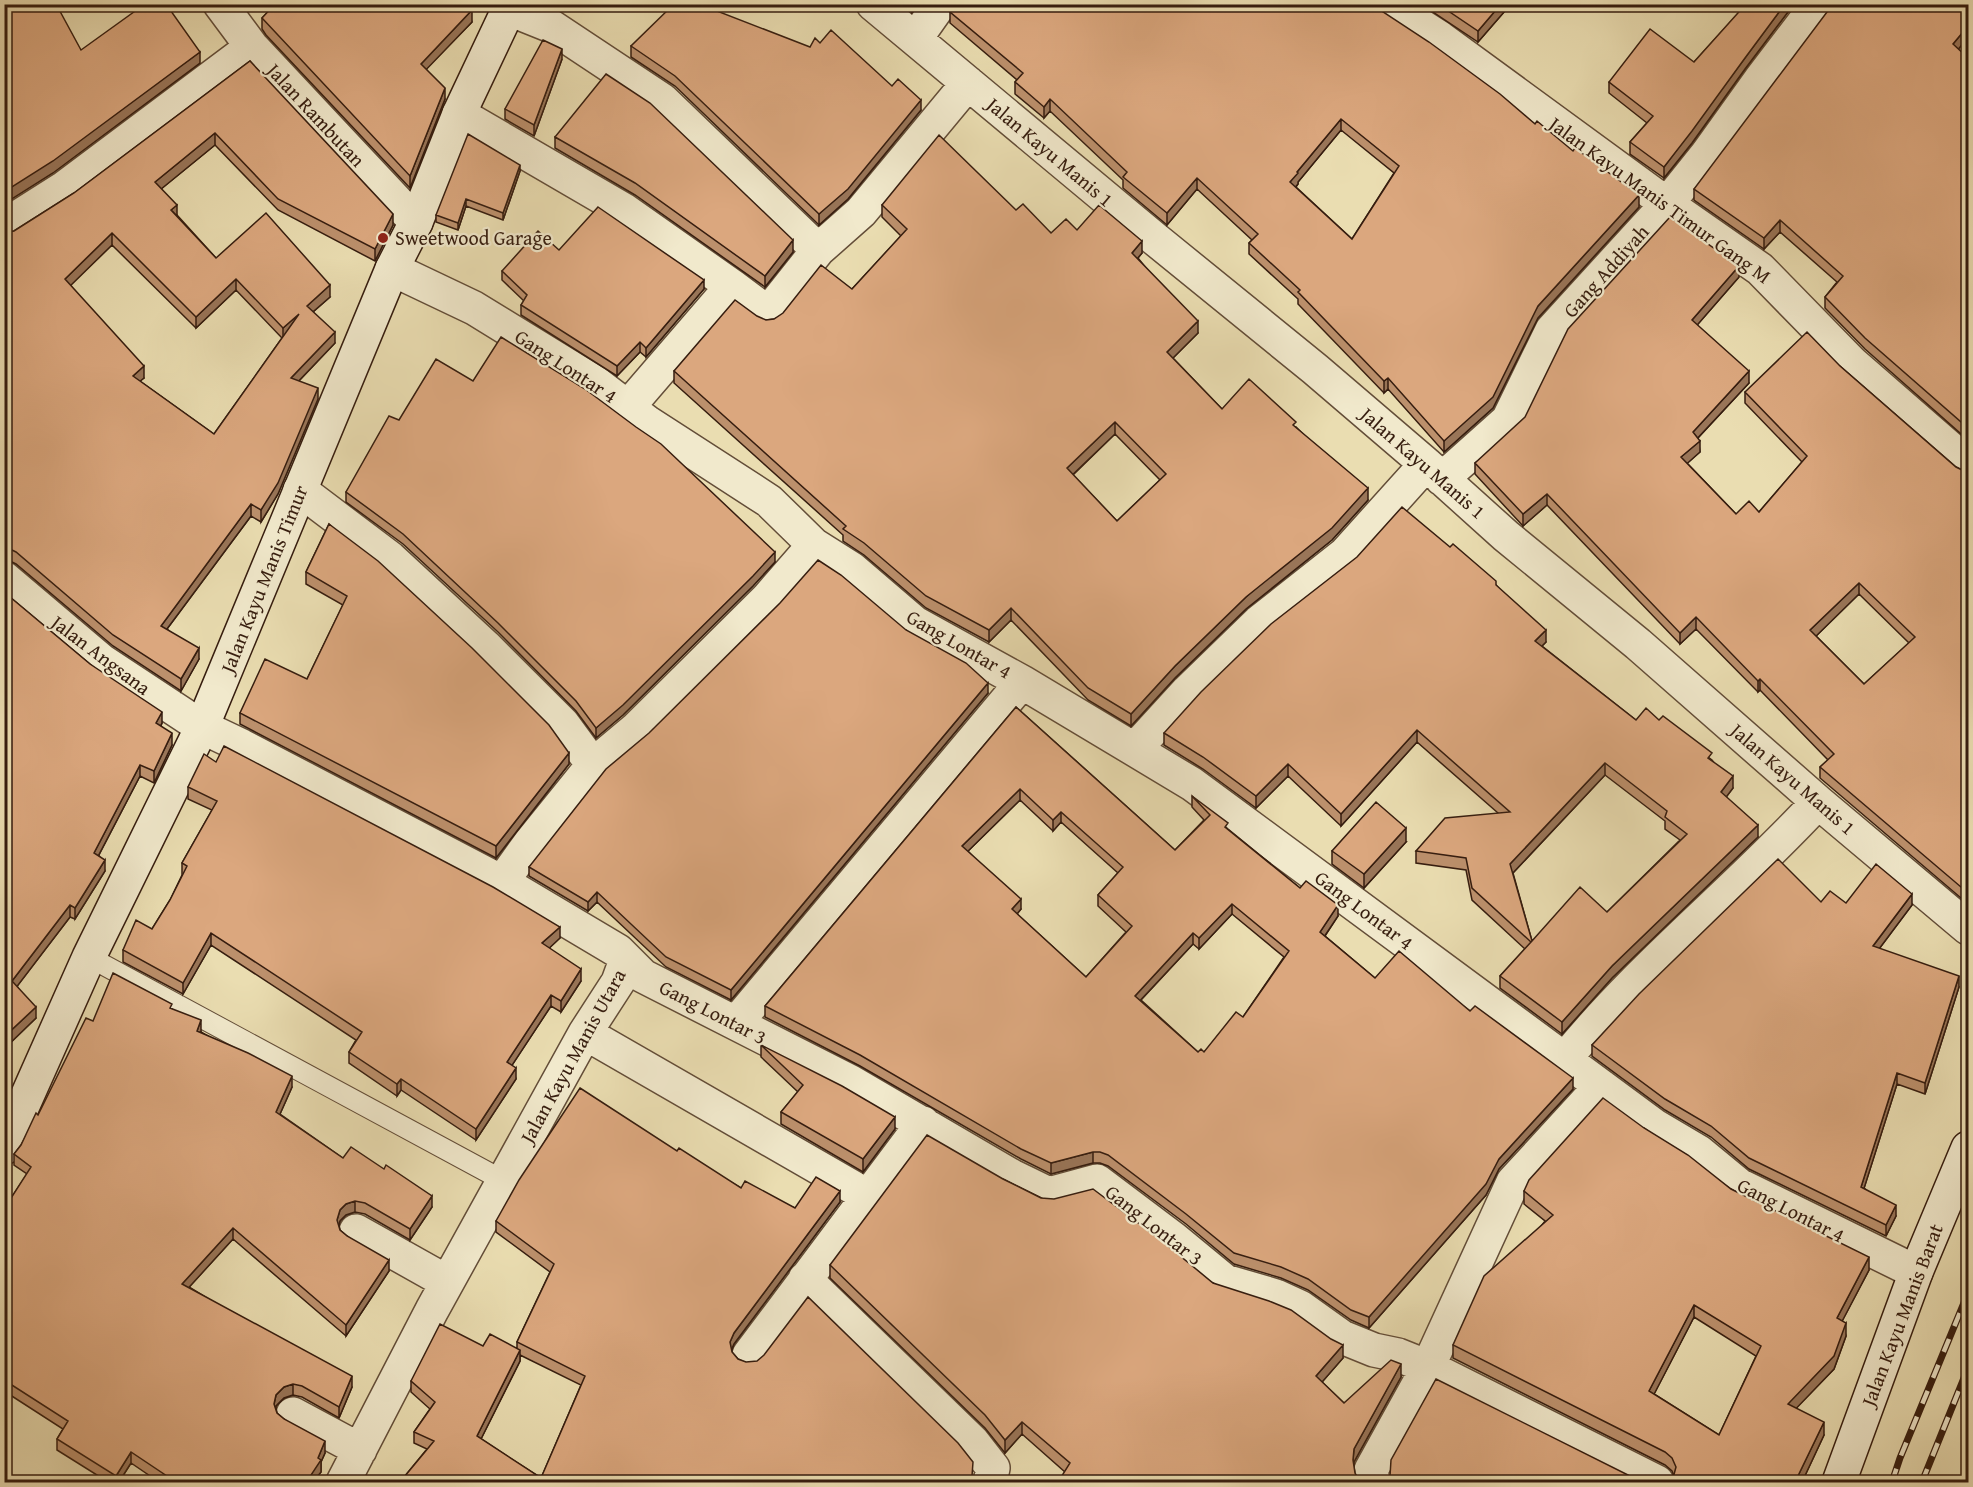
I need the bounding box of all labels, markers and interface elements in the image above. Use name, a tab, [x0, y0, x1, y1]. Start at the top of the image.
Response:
street label: Jalan Rambutan	[258, 54, 372, 173]
street label: Jalan Kayu Manis 1	[978, 88, 1120, 213]
street label: Jalan Kayu Manis Timur Gang M	[1541, 107, 1777, 290]
street label: Gang Addiyah	[1556, 218, 1655, 324]
place label: Sweetwood Garage	[395, 223, 552, 252]
marker: Sweetwood Garage	[376, 231, 390, 245]
street label: Gang Lontar 4	[509, 322, 623, 410]
street label: Jalan Kayu Manis 1	[1352, 398, 1492, 525]
street label: Jalan Kayu Manis Timur	[211, 481, 314, 680]
street label: Gang Lontar 4	[901, 602, 1017, 685]
street label: Jalan Angsana	[43, 606, 158, 702]
street label: Jalan Kayu Manis 1	[1722, 714, 1862, 841]
street label: Gang Lontar 4	[1309, 863, 1420, 956]
street label: Jalan Kayu Manis Utara	[511, 963, 633, 1151]
street label: Gang Lontar 3	[655, 972, 772, 1051]
street label: Gang Lontar 4	[1733, 1170, 1850, 1249]
street label: Gang Lontar 3	[1099, 1177, 1209, 1272]
street label: Jalan Kayu Manis Barat	[1852, 1219, 1950, 1413]

